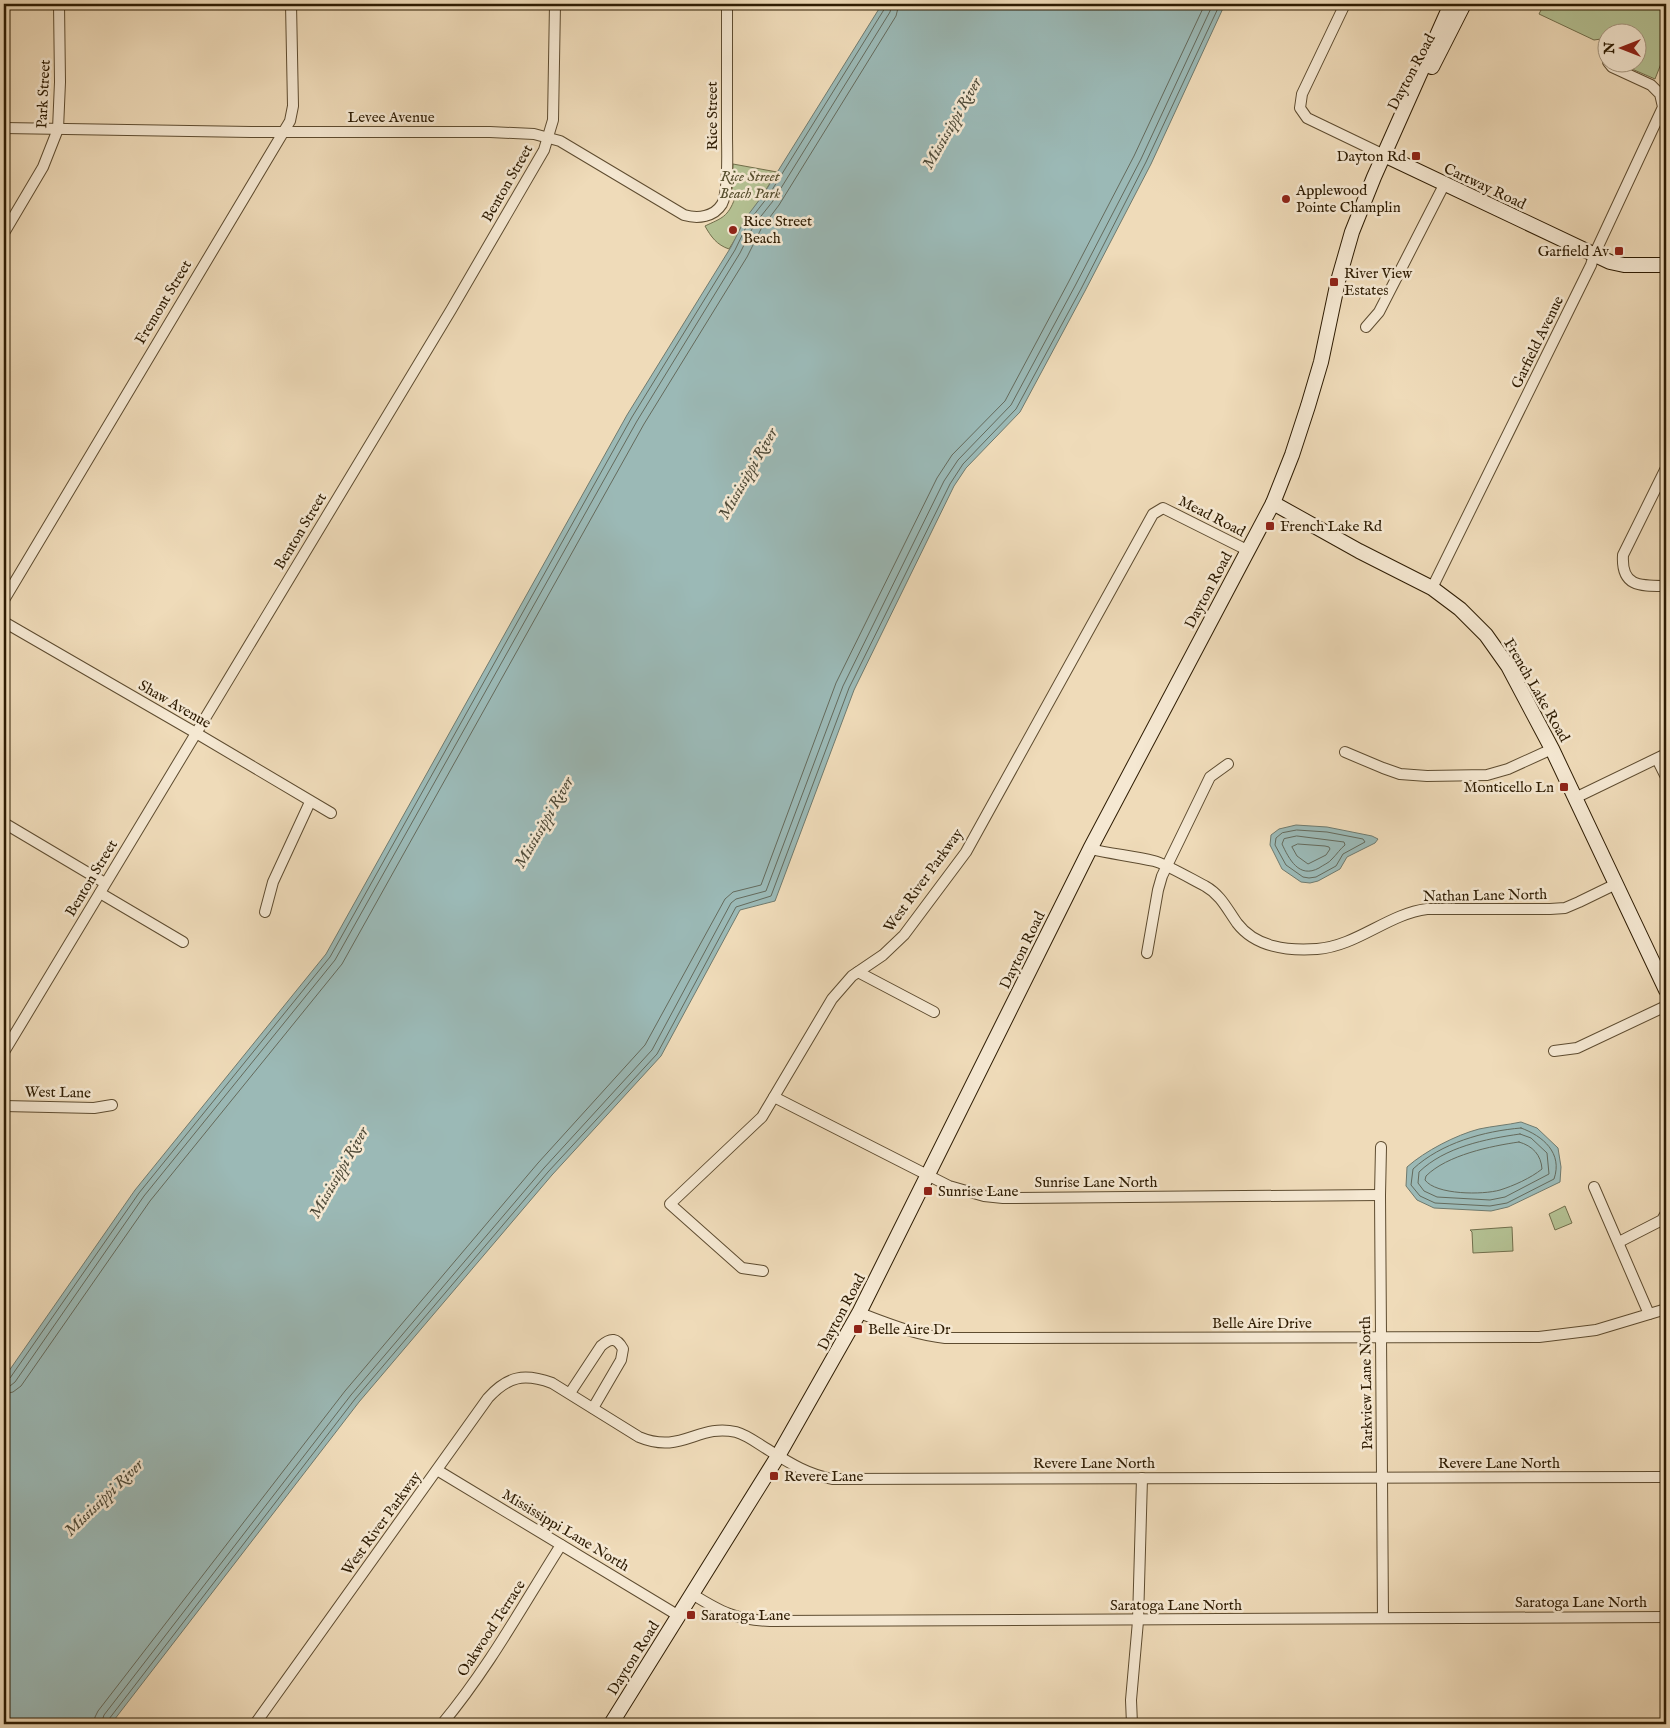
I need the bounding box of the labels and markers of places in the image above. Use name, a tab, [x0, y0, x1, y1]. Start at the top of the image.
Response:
place label: Dayton Rd	[1337, 147, 1407, 166]
marker: Dayton Rd	[1410, 150, 1422, 162]
place label: Applewood Pointe Champlin	[1295, 181, 1401, 217]
marker: Applewood Pointe Champlin	[1280, 193, 1292, 205]
place label: Rice Street Beach	[743, 212, 812, 248]
marker: Rice Street Beach	[727, 224, 739, 236]
place label: Garfield Av	[1538, 242, 1609, 261]
marker: Garfield Av	[1613, 245, 1625, 257]
place label: River View Estates	[1344, 264, 1413, 300]
marker: River View Estates	[1328, 276, 1340, 288]
place label: French Lake Rd	[1280, 517, 1383, 536]
marker: French Lake Rd	[1264, 520, 1276, 532]
place label: Monticello Ln	[1464, 778, 1554, 797]
marker: Monticello Ln	[1558, 781, 1570, 793]
place label: Sunrise Lane	[938, 1182, 1019, 1201]
marker: Sunrise Lane	[922, 1185, 934, 1197]
place label: Belle Aire Dr	[868, 1320, 951, 1339]
marker: Belle Aire Dr	[852, 1323, 864, 1335]
place label: Revere Lane	[784, 1467, 863, 1486]
marker: Revere Lane	[768, 1470, 780, 1482]
place label: Saratoga Lane	[701, 1606, 790, 1625]
marker: Saratoga Lane	[685, 1609, 697, 1621]

